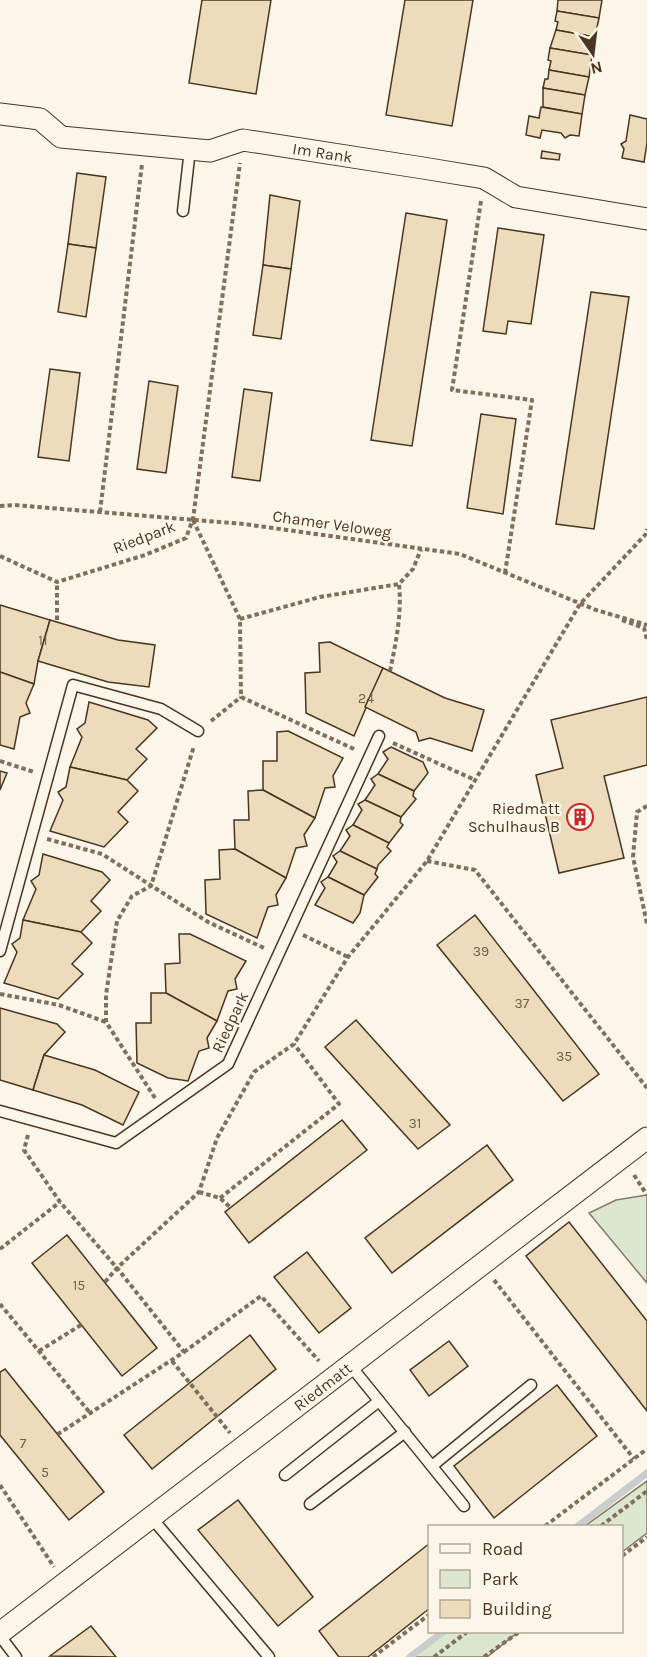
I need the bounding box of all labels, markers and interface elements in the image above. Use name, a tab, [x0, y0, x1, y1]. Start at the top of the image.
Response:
north arrow	[563, 24, 623, 84]
text: N	[589, 57, 604, 79]
street label: Im Rank	[291, 138, 354, 166]
street label: Chamer Veloweg	[271, 506, 393, 542]
street label: Riedpark	[110, 516, 178, 558]
house number: 11	[38, 632, 48, 649]
house number: 24	[358, 690, 374, 707]
place label: Riedmatt Schulhaus B	[468, 799, 560, 836]
building icon: Riedmatt Schulhaus B	[565, 802, 595, 832]
house number: 39	[473, 943, 489, 960]
street label: Riedpark	[208, 988, 252, 1056]
house number: 37	[515, 995, 530, 1012]
house number: 35	[556, 1048, 572, 1065]
house number: 31	[409, 1115, 421, 1132]
house number: 15	[73, 1277, 85, 1294]
street label: Riedmatt	[290, 1358, 355, 1415]
house number: 7	[20, 1435, 27, 1452]
house number: 5	[41, 1464, 49, 1481]
legend	[428, 1525, 623, 1633]
text: Road	[482, 1538, 523, 1560]
text: Park	[482, 1568, 519, 1590]
text: Building	[482, 1598, 552, 1620]

